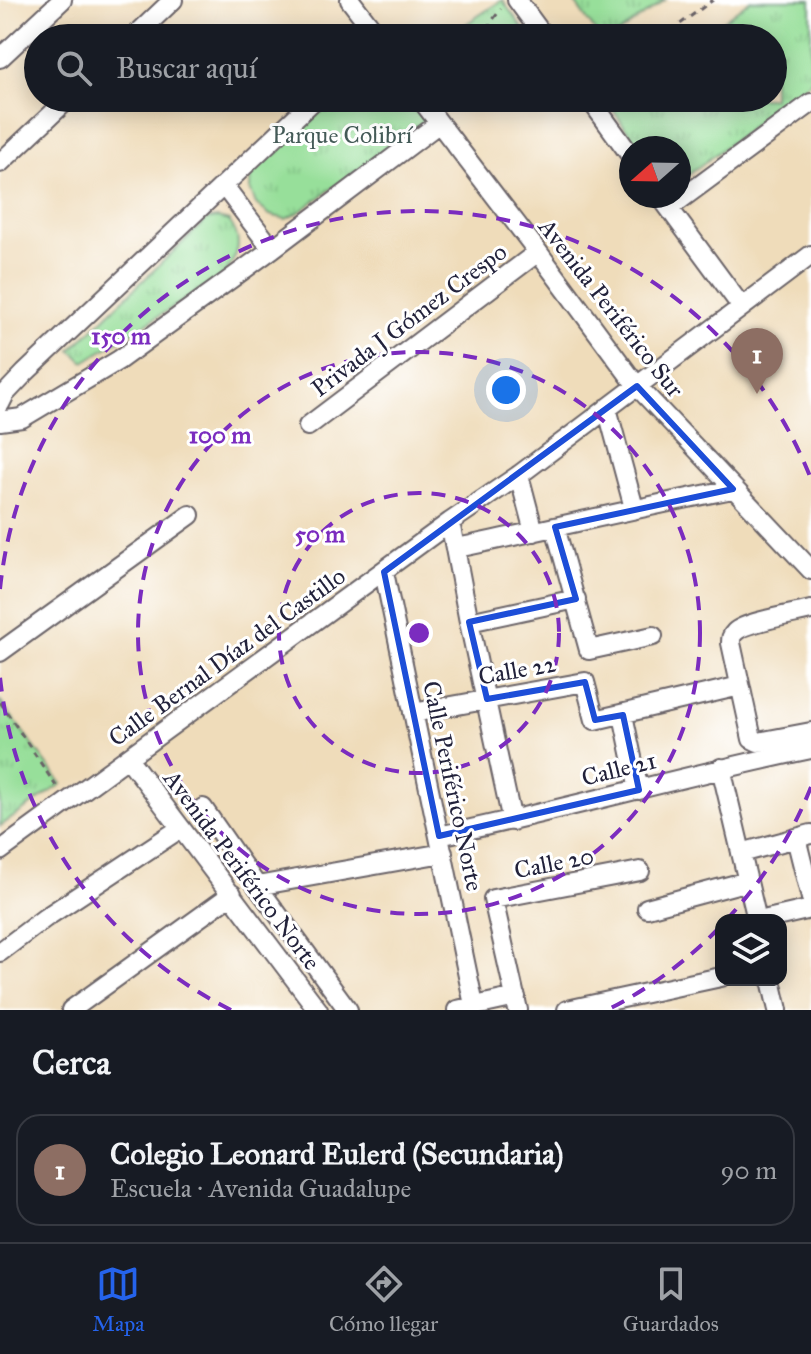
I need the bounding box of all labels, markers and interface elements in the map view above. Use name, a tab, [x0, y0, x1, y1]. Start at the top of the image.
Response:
search box	[24, 24, 787, 112]
icon: search	[52, 46, 96, 90]
text: Buscar aquí	[116, 50, 257, 86]
park label: Parque Colibrí	[272, 120, 414, 150]
north arrow	[619, 136, 691, 208]
street label: Avenida Periférico Sur	[531, 212, 690, 403]
street label: Privada J Gómez Crespo	[305, 237, 513, 403]
text: 150 m	[91, 321, 152, 351]
pin: 1	[731, 328, 783, 394]
your location	[486, 370, 526, 410]
text: 100 m	[189, 420, 252, 450]
text: 50 m	[295, 519, 346, 549]
street label: Calle Bernal Díaz del Castillo	[103, 561, 351, 753]
centre of rings	[405, 619, 433, 647]
street label: Calle 22	[476, 648, 558, 692]
street label: Calle Periférico Norte	[416, 678, 490, 894]
street label: Calle 21	[579, 745, 659, 793]
street label: Avenida Periférico Norte	[156, 763, 327, 976]
street label: Calle 20	[512, 841, 596, 885]
map controls	[715, 914, 787, 986]
button: layers	[715, 914, 787, 986]
text: Cerca	[32, 1042, 111, 1083]
text: Colegio Leonard Eulerd (Secundaria)	[110, 1136, 564, 1172]
text: 1	[55, 1154, 65, 1186]
text: 90 m	[720, 1154, 777, 1186]
text: Escuela · Avenida Guadalupe	[110, 1172, 411, 1204]
tab: Mapa	[92, 1262, 145, 1337]
tab: Cómo llegar	[329, 1262, 438, 1337]
tab: Guardados	[623, 1262, 719, 1337]

